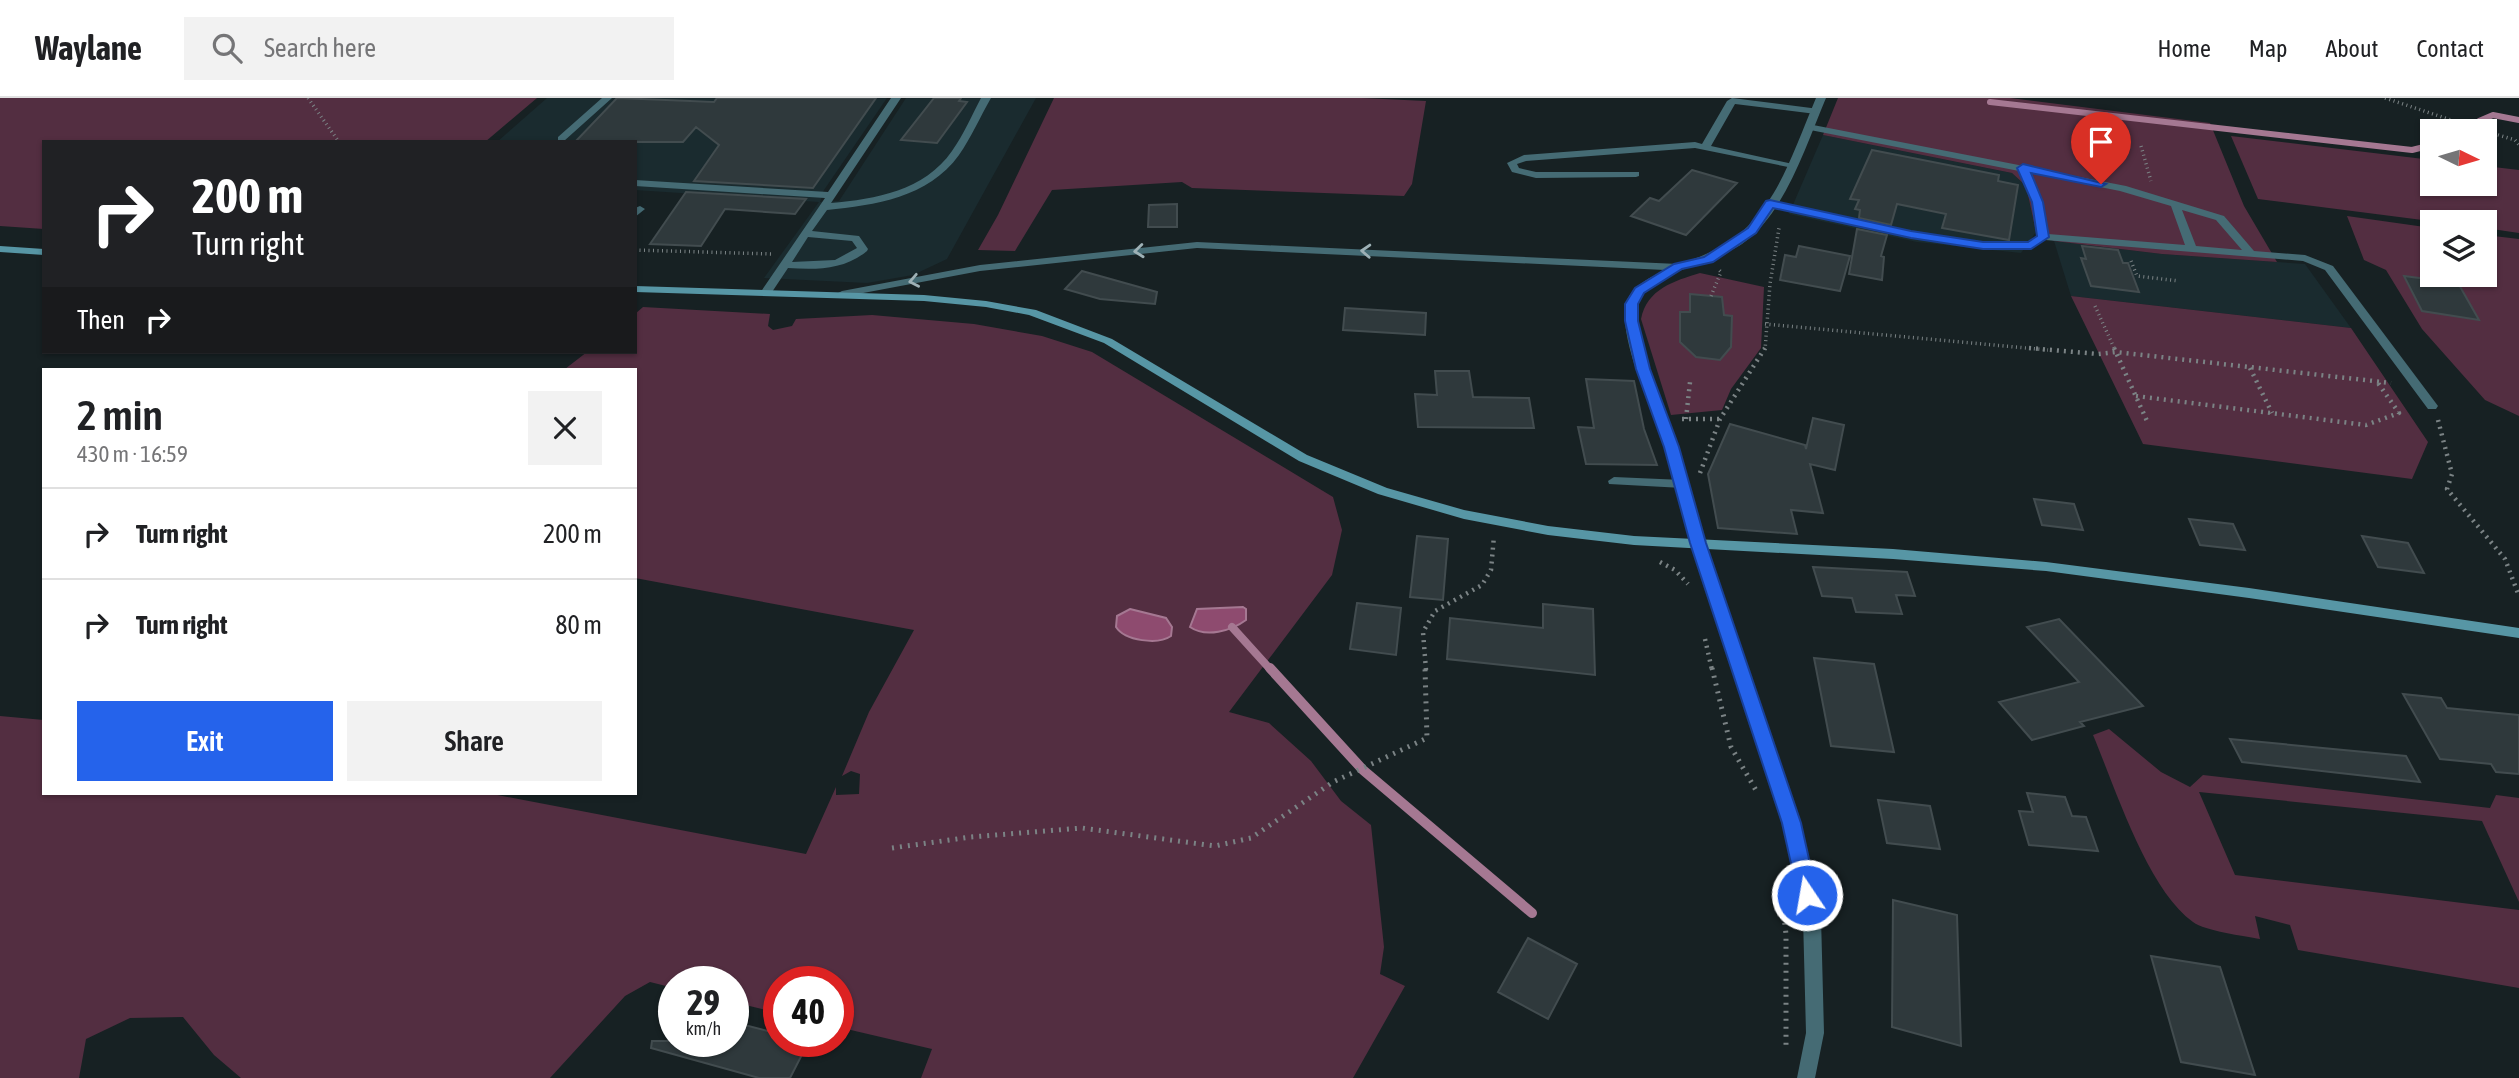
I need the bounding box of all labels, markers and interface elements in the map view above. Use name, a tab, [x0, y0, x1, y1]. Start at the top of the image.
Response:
search box	[184, 17, 674, 80]
text: Waylane	[35, 29, 142, 67]
icon: search	[208, 29, 246, 67]
text: Search here	[264, 33, 376, 63]
text: Home	[2157, 35, 2211, 62]
text: Map	[2249, 35, 2287, 62]
text: About	[2325, 35, 2378, 62]
text: Contact	[2416, 35, 2484, 62]
pin	[2071, 112, 2131, 184]
north arrow	[2420, 119, 2497, 196]
map controls	[2420, 119, 2497, 287]
icon: arrive	[2082, 123, 2120, 161]
text: 200 m	[192, 167, 303, 223]
icon: right	[77, 168, 168, 259]
button: layers	[2420, 210, 2497, 287]
text: Turn right	[192, 225, 305, 262]
one-way arrow	[1133, 243, 1144, 258]
one-way arrow	[1360, 244, 1371, 259]
one-way arrow	[908, 273, 920, 288]
icon: right	[139, 301, 177, 339]
text: Then	[77, 305, 125, 335]
text: 2 min	[77, 391, 163, 439]
button: close	[528, 391, 602, 465]
text: 430 m · 16:59	[77, 441, 188, 467]
icon: right	[77, 515, 115, 553]
text: Turn right	[136, 519, 227, 549]
text: 200 m	[543, 519, 602, 549]
icon: right	[77, 606, 115, 644]
text: Turn right	[136, 610, 227, 640]
text: 80 m	[555, 610, 602, 640]
button: Exit	[77, 701, 333, 781]
button: Share	[347, 701, 602, 781]
position arrow	[1770, 858, 1844, 932]
speed limit sign: 40	[763, 966, 854, 1057]
text: 29	[687, 982, 720, 1022]
text: km/h	[686, 1018, 721, 1039]

